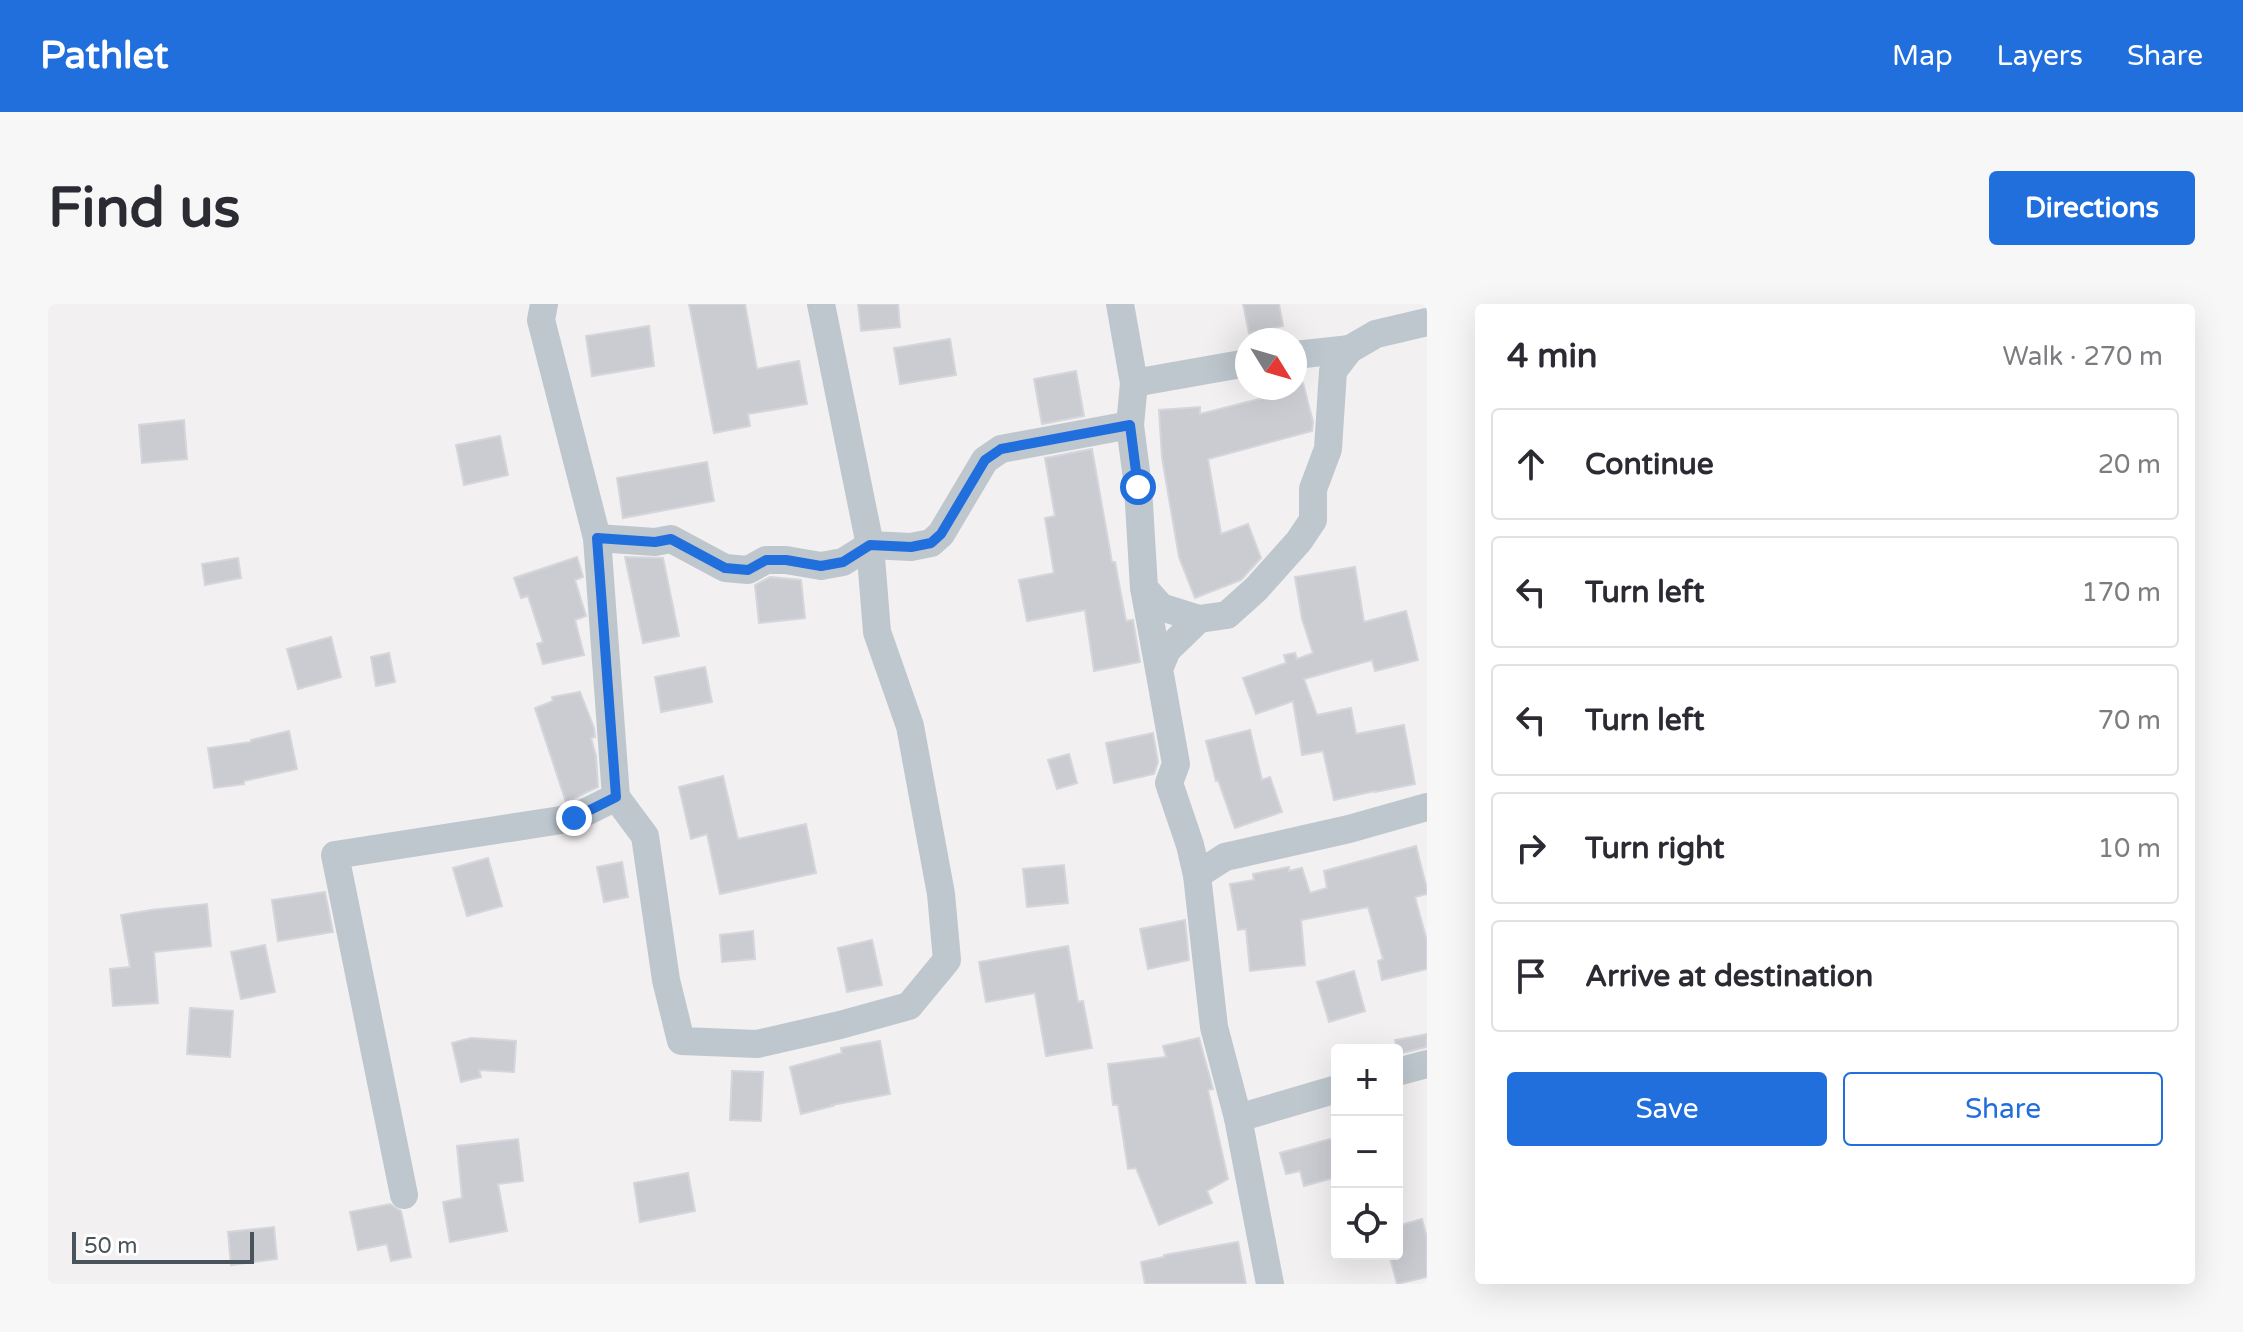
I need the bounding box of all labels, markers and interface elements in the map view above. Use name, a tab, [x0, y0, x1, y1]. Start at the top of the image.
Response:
text: Pathlet	[40, 33, 169, 79]
text: Map	[1892, 39, 1953, 73]
text: Layers	[1997, 39, 2083, 73]
text: Share	[2127, 39, 2203, 73]
button: Directions	[1989, 171, 2195, 245]
text: Find us	[48, 175, 240, 242]
north arrow	[1235, 328, 1307, 400]
text: 4 min	[1507, 336, 1598, 377]
text: Walk · 270 m	[2003, 341, 2163, 372]
icon: ahead	[1509, 442, 1553, 486]
text: Continue	[1585, 446, 1714, 483]
text: 20 m	[2098, 449, 2161, 480]
route start	[1120, 469, 1156, 505]
icon: left	[1509, 570, 1553, 614]
text: Turn left	[1585, 574, 1704, 611]
text: 170 m	[2081, 577, 2161, 608]
icon: left	[1509, 698, 1553, 742]
text: Turn left	[1585, 702, 1704, 739]
text: 70 m	[2098, 705, 2161, 736]
route end	[556, 800, 592, 836]
icon: right	[1509, 826, 1553, 870]
text: Turn right	[1585, 830, 1725, 867]
text: 10 m	[2098, 833, 2161, 864]
icon: arrive	[1509, 954, 1553, 998]
text: Arrive at destination	[1585, 958, 1873, 995]
map controls	[1331, 1044, 1403, 1260]
button: +	[1331, 1044, 1403, 1116]
button: Save	[1507, 1072, 1827, 1146]
button: Share	[1843, 1072, 2163, 1146]
button: −	[1331, 1116, 1403, 1188]
button: locate	[1331, 1188, 1403, 1260]
scale bar	[72, 1228, 254, 1264]
text: 50 m	[84, 1233, 138, 1259]

